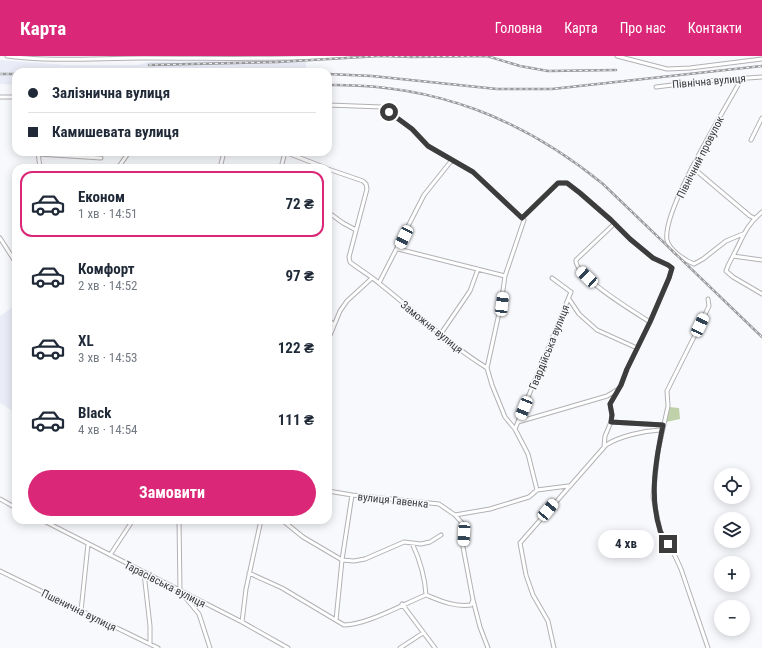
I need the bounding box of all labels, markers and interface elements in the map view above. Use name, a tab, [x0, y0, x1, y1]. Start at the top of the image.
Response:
text: Карта	[20, 17, 66, 40]
text: Головна	[495, 20, 542, 36]
text: Карта	[564, 20, 598, 36]
text: Про нас	[620, 20, 666, 36]
text: Контакти	[688, 20, 742, 36]
street label: Північна вулиця	[672, 72, 746, 91]
text: Залізнична вулиця	[52, 84, 170, 102]
route start	[380, 103, 398, 121]
street label: Північний провулок	[674, 113, 727, 200]
text: Камишевата вулиця	[52, 123, 179, 141]
icon: car	[30, 186, 66, 222]
text: Економ	[78, 188, 125, 206]
text: 72 ₴	[285, 195, 314, 213]
text: 1 хв · 14:51	[78, 206, 138, 221]
car	[393, 224, 415, 250]
icon: car	[30, 258, 66, 294]
text: Комфорт	[78, 260, 135, 278]
car	[574, 264, 600, 290]
text: 97 ₴	[285, 267, 314, 285]
text: 2 хв · 14:52	[78, 278, 138, 293]
car	[495, 291, 509, 317]
street label: Заможня вулиця	[398, 298, 465, 356]
street label: Гвардійська вулиця	[527, 303, 572, 391]
car	[689, 312, 711, 338]
icon: car	[30, 330, 66, 366]
text: XL	[78, 332, 94, 350]
text: 122 ₴	[278, 339, 314, 357]
text: 3 хв · 14:53	[78, 350, 138, 365]
car	[514, 395, 534, 421]
icon: car	[30, 402, 66, 438]
text: Black	[78, 404, 111, 422]
text: 111 ₴	[278, 411, 314, 429]
text: 4 хв · 14:54	[78, 422, 138, 437]
map controls	[714, 468, 750, 636]
button: locate	[714, 468, 750, 504]
button: Замовити	[28, 470, 316, 516]
street label: вулиця Гавенка	[357, 490, 429, 511]
car	[536, 497, 560, 523]
button: layers	[714, 512, 750, 548]
car	[457, 522, 471, 546]
callout: 4 хв	[598, 530, 654, 558]
route end	[659, 535, 677, 553]
text: 4 хв	[615, 536, 637, 551]
button: +	[714, 556, 750, 592]
street label: Тарасівська вулиця	[122, 558, 208, 611]
street label: Пшенична вулиця	[39, 587, 118, 634]
button: −	[714, 600, 750, 636]

